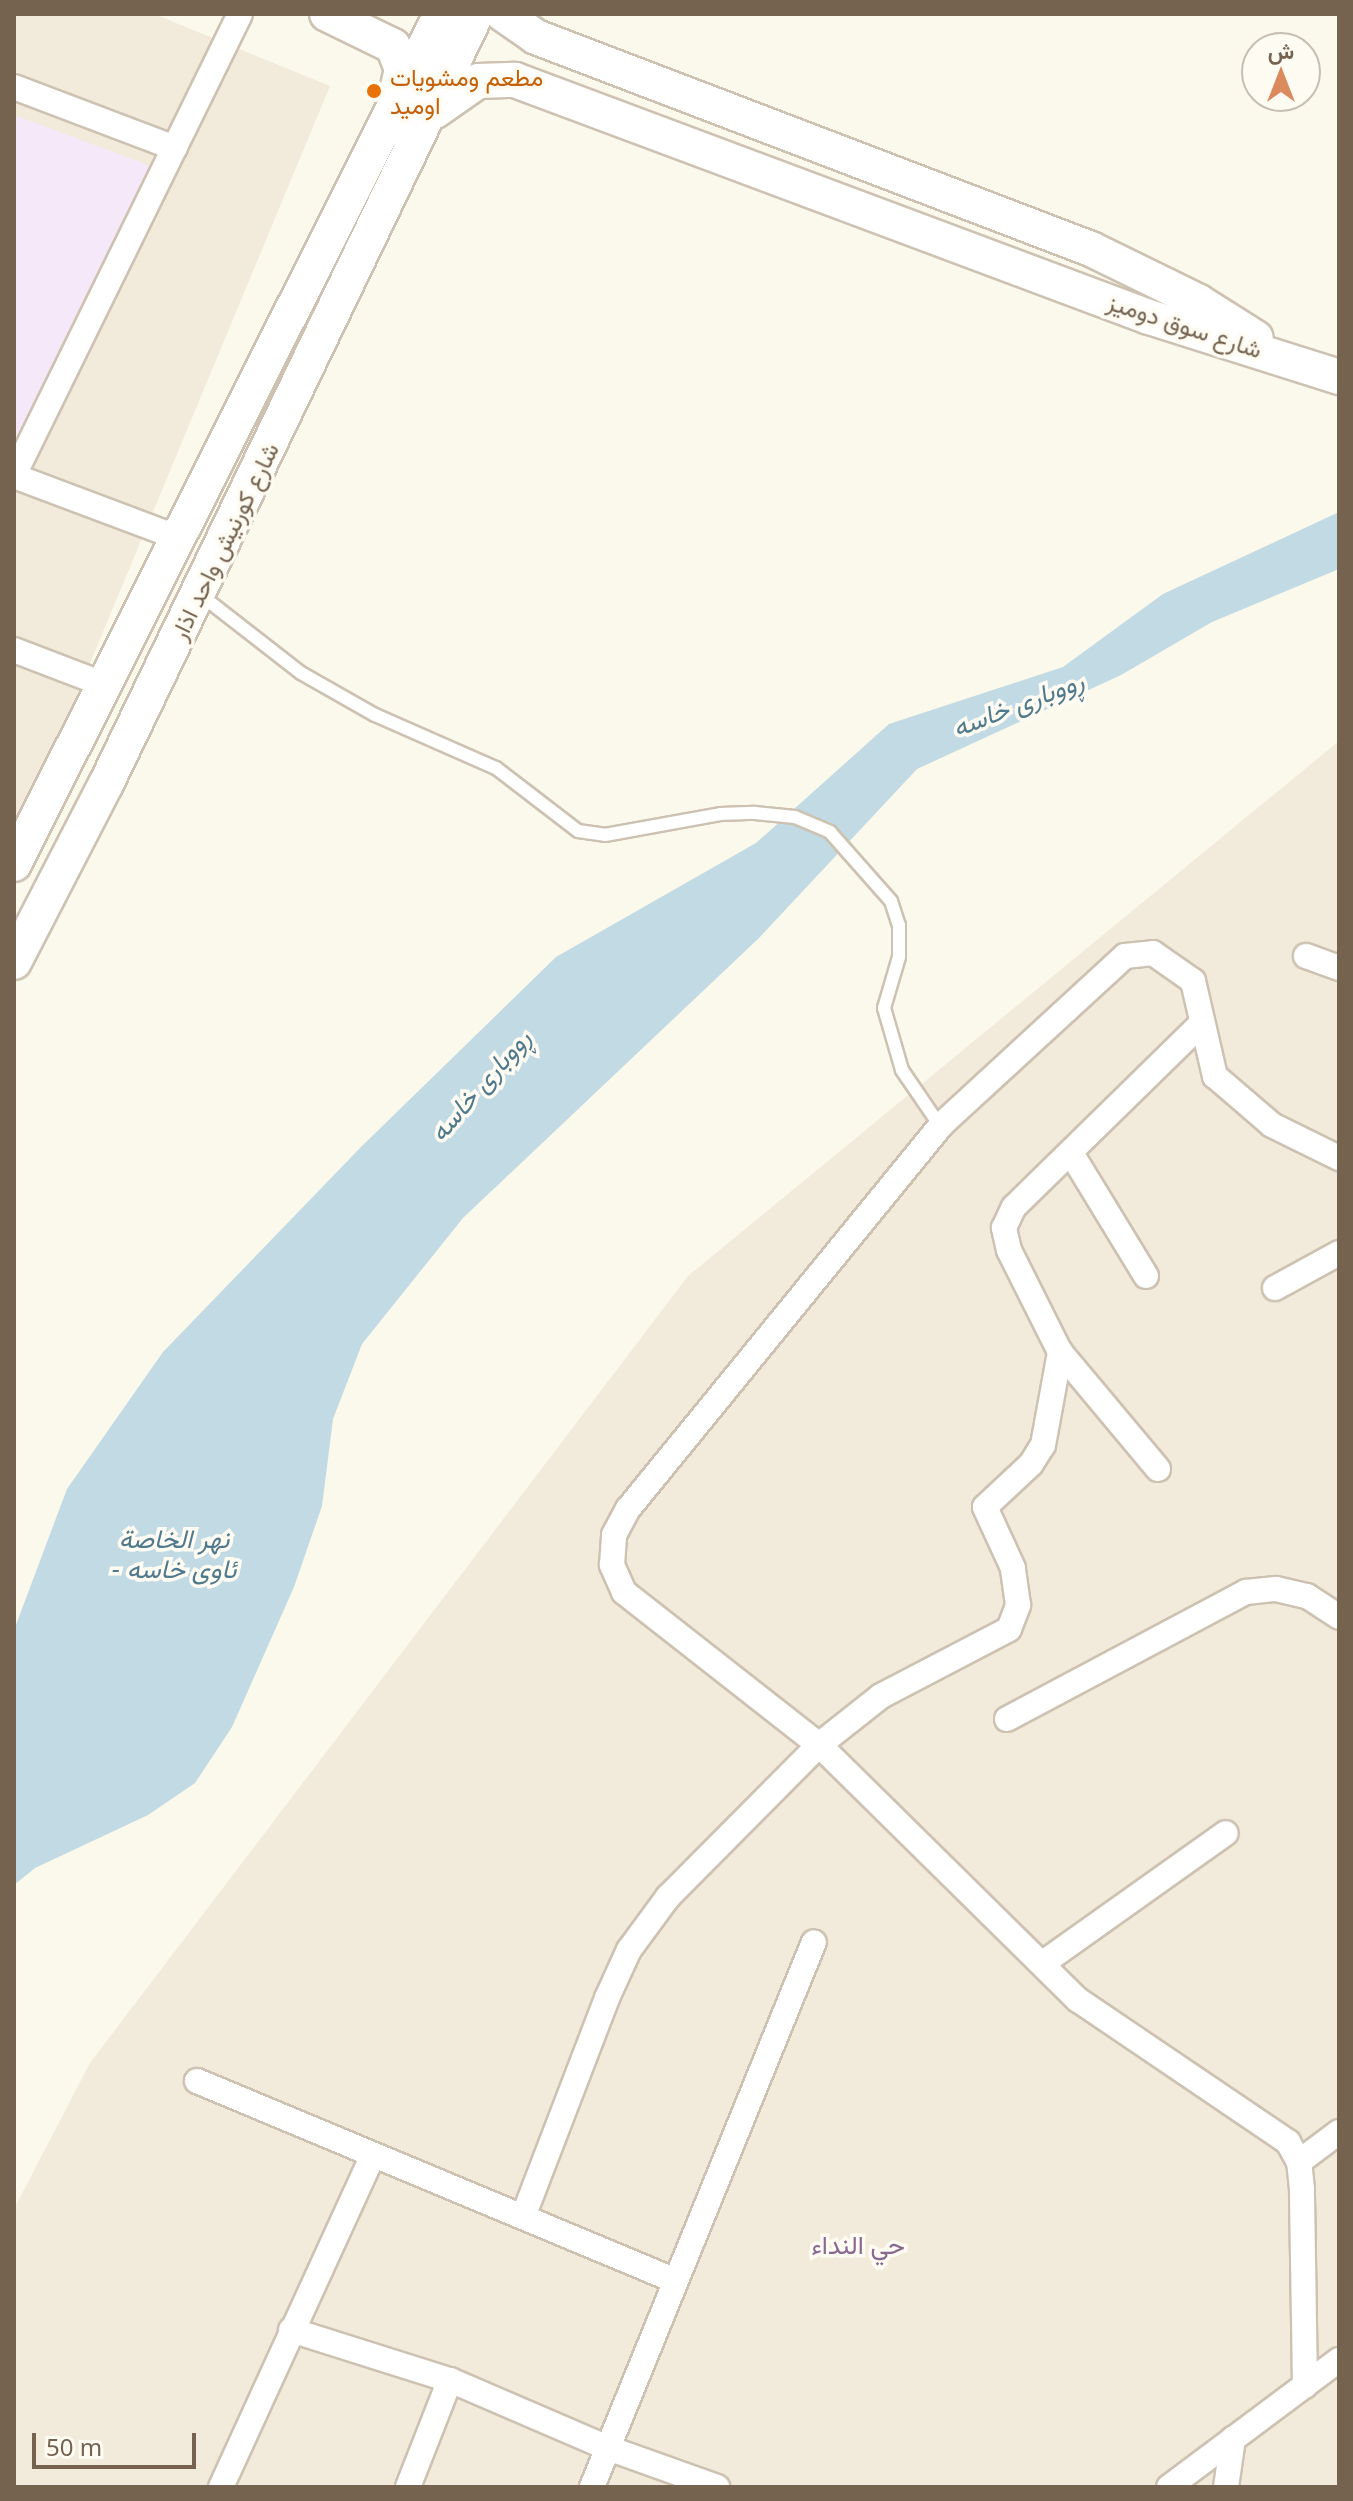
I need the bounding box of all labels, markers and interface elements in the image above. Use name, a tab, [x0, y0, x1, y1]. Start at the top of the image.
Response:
north arrow	[1241, 32, 1321, 112]
text: ش	[1268, 35, 1294, 65]
place label: مطعم ومشويات اوميد	[390, 63, 543, 119]
marker: مطعم ومشويات اوميد	[365, 82, 383, 100]
street label: شارع سوق دوميز	[1104, 286, 1266, 364]
street label: شارع كورنيش واحد اذار	[164, 438, 284, 644]
water label: ڕووباری خاسە	[948, 665, 1088, 743]
water label: ڕووباری خاسە	[423, 1023, 537, 1147]
water label: نهر الخاصة - ئاوی خاسە	[112, 1523, 236, 1584]
district label: حي النداء	[811, 2229, 905, 2261]
scale bar	[36, 2417, 200, 2467]
text: 50 m	[46, 2430, 102, 2463]

